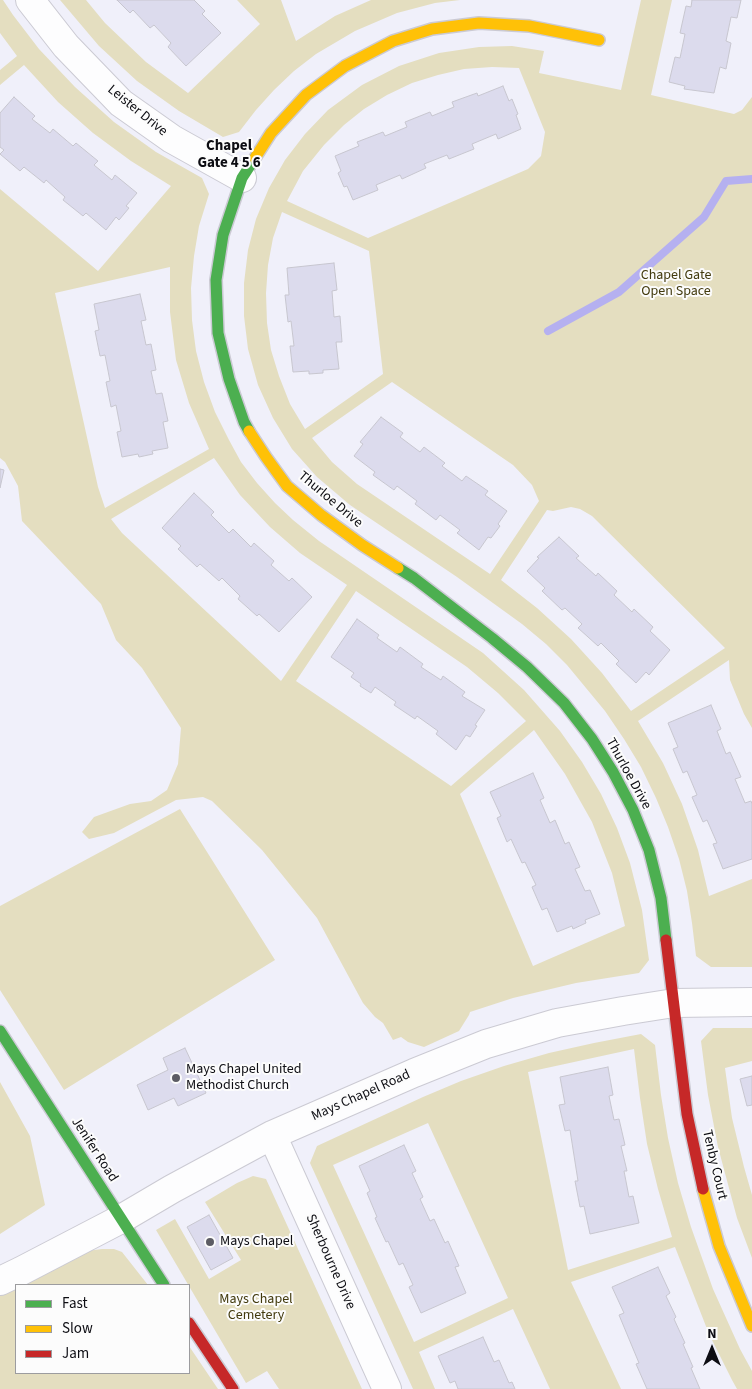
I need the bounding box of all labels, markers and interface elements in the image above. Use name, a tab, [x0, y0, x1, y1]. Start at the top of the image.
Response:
street label: Leister Drive	[104, 82, 170, 140]
district label: Chapel Gate 4 5 6	[197, 138, 261, 173]
park label: Chapel Gate Open Space	[641, 268, 711, 300]
street label: Thurloe Drive	[294, 468, 366, 532]
street label: Thurloe Drive	[602, 735, 654, 813]
place label: Mays Chapel United Methodist Church	[186, 1062, 302, 1094]
street label: Mays Chapel Road	[309, 1067, 413, 1125]
marker: Mays Chapel United Methodist Church	[170, 1072, 182, 1084]
street label: Jenifer Road	[67, 1115, 121, 1185]
street label: Tenby Court	[698, 1129, 730, 1201]
street label: Sherbourne Drive	[301, 1212, 359, 1312]
place label: Mays Chapel	[220, 1234, 293, 1250]
marker: Mays Chapel	[204, 1236, 216, 1248]
legend	[15, 1284, 190, 1374]
park label: Mays Chapel Cemetery	[219, 1292, 293, 1324]
text: Fast	[62, 1293, 88, 1314]
text: Slow	[62, 1318, 93, 1339]
north arrow	[687, 1324, 737, 1374]
text: N	[707, 1324, 717, 1344]
text: Jam	[62, 1343, 89, 1364]

